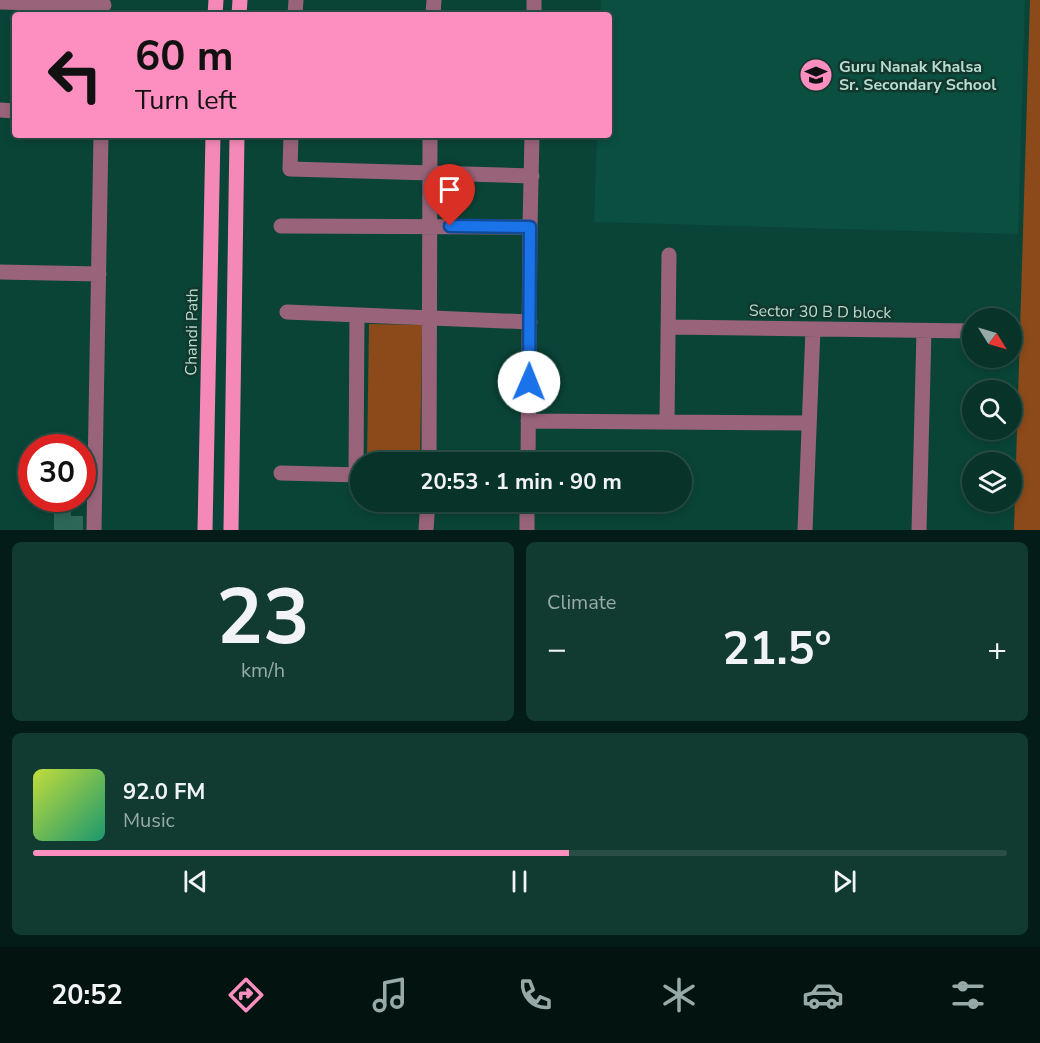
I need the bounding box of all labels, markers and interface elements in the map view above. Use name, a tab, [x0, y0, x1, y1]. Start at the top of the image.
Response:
text: 60 m	[135, 28, 234, 85]
icon: left	[36, 36, 114, 114]
place label: Guru Nanak Khalsa Sr. Secondary School	[839, 56, 996, 96]
school or university icon: Guru Nanak Khalsa Sr. Secondary School	[798, 57, 834, 93]
text: Turn left	[135, 82, 236, 119]
pin	[424, 164, 475, 226]
icon: arrive	[433, 173, 466, 206]
street label: Chandi Path	[180, 288, 204, 376]
street label: Sector 30 B D block	[749, 300, 892, 324]
north arrow	[962, 308, 1022, 368]
map controls	[962, 308, 1022, 512]
position arrow	[497, 350, 561, 414]
button: search	[962, 380, 1022, 440]
speed limit sign: 30	[18, 434, 96, 512]
button: layers	[962, 452, 1022, 512]
text: 20:53 · 1 min · 90 m	[420, 467, 622, 497]
text: 23	[216, 564, 310, 671]
text: Climate	[547, 589, 616, 616]
text: 21.5°	[722, 619, 832, 680]
text: −	[547, 627, 567, 672]
text: +	[987, 627, 1007, 672]
text: km/h	[241, 657, 285, 684]
text: 92.0 FM	[123, 777, 205, 807]
text: Music	[123, 807, 175, 834]
icon: previous	[179, 865, 212, 898]
icon: pause	[503, 865, 536, 898]
icon: next	[828, 865, 861, 898]
icon: directions	[225, 974, 267, 1016]
icon: music	[369, 974, 411, 1016]
icon: phone	[514, 974, 556, 1016]
icon: climate	[658, 974, 700, 1016]
icon: car	[802, 974, 844, 1016]
icon: filters	[947, 974, 989, 1016]
text: 20:52	[51, 977, 123, 1014]

